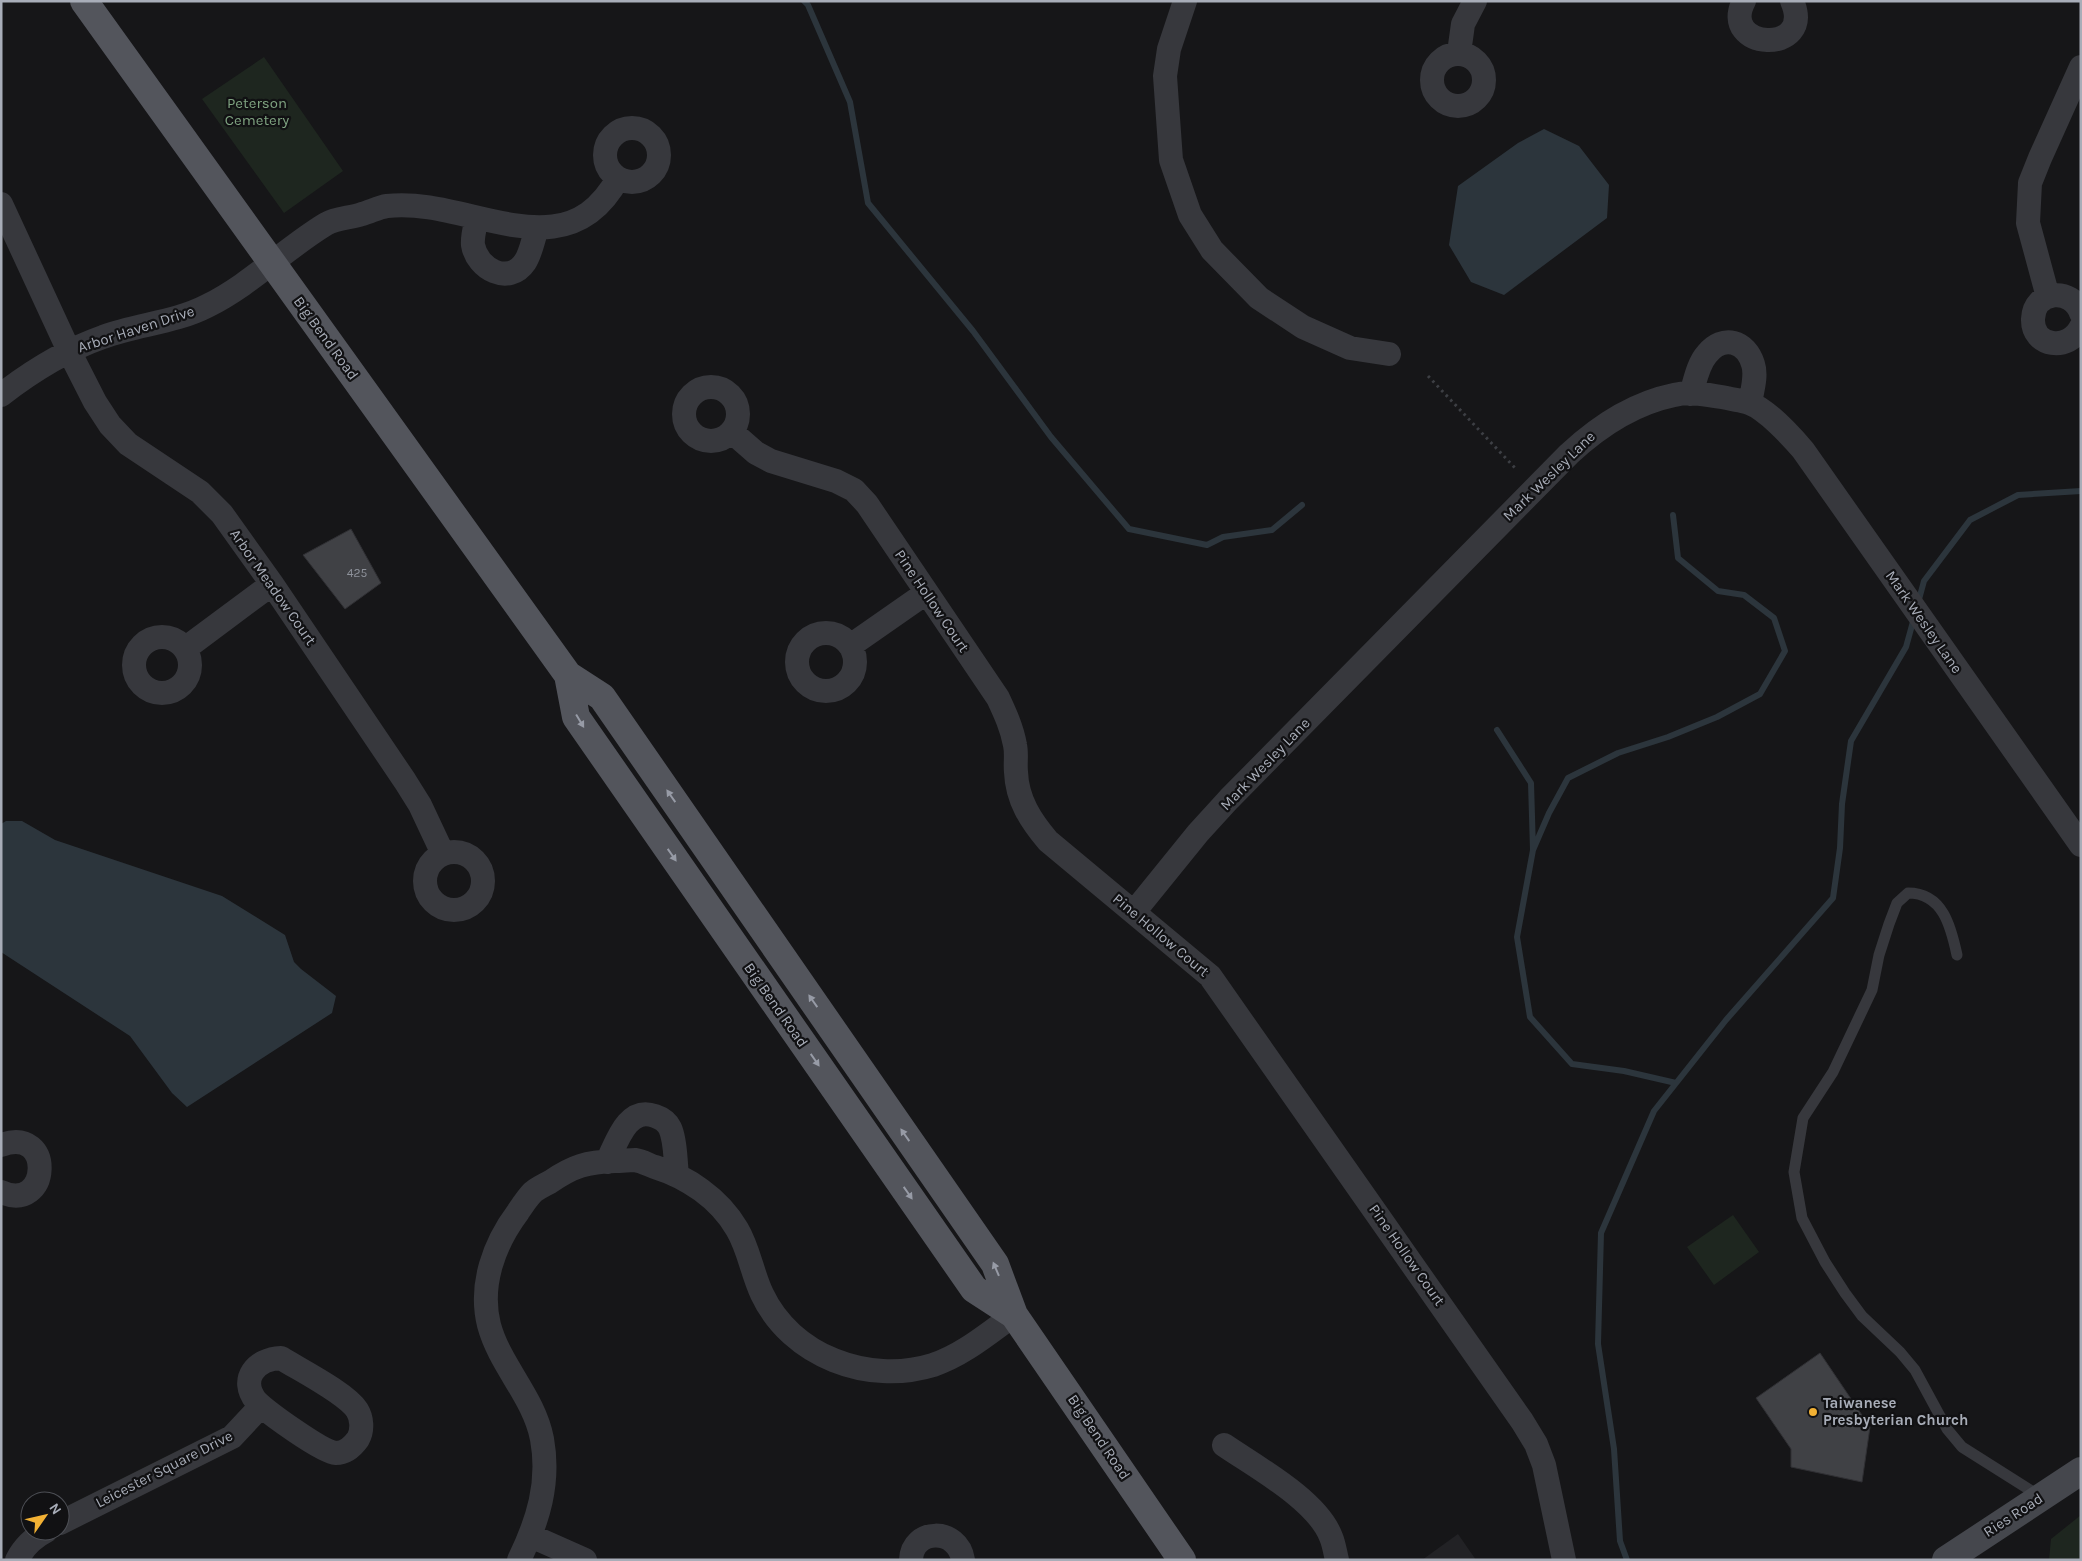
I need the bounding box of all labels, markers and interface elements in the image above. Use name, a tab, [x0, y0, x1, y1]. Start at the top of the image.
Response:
park label: Peterson Cemetery	[225, 94, 289, 129]
street label: Big Bend Road	[290, 293, 362, 383]
street label: Arbor Haven Drive	[76, 302, 196, 356]
street label: Mark Wesley Lane	[1499, 427, 1599, 525]
street label: Arbor Meadow Court	[226, 525, 320, 649]
street label: Pine Hollow Court	[891, 546, 973, 656]
house number: 425	[347, 566, 367, 580]
street label: Mark Wesley Lane	[1882, 567, 1966, 677]
one-way arrow	[576, 714, 584, 729]
street label: Mark Wesley Lane	[1216, 714, 1314, 814]
one-way arrow	[666, 789, 676, 803]
one-way arrow	[667, 848, 677, 862]
street label: Pine Hollow Court	[1109, 890, 1213, 981]
street label: Big Bend Road	[740, 959, 812, 1051]
one-way arrow	[808, 995, 818, 1008]
one-way arrow	[810, 1053, 820, 1067]
one-way arrow	[900, 1128, 910, 1142]
one-way arrow	[903, 1187, 913, 1200]
street label: Pine Hollow Court	[1365, 1201, 1449, 1310]
one-way arrow	[992, 1262, 1000, 1276]
street label: Big Bend Road	[1064, 1391, 1134, 1483]
place label: Taiwanese Presbyterian Church	[1823, 1394, 1968, 1429]
marker: Taiwanese Presbyterian Church	[1807, 1406, 1819, 1418]
street label: Leicester Square Drive	[92, 1427, 236, 1511]
street label: Ries Road	[1980, 1489, 2046, 1541]
north arrow	[20, 1491, 70, 1541]
text: N	[46, 1500, 65, 1518]

